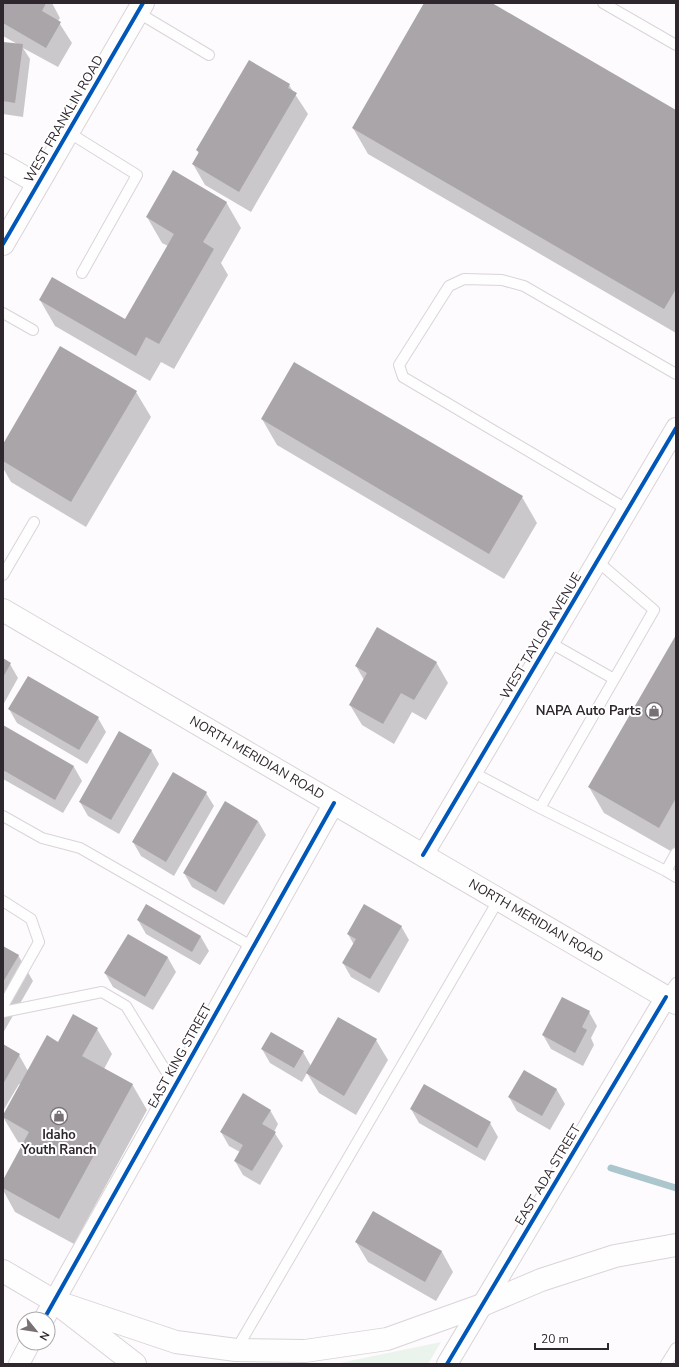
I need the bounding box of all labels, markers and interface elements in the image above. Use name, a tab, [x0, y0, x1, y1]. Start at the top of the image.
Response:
street label: WEST FRANKLIN ROAD	[20, 52, 108, 186]
street label: WEST TAYLOR AVENUE	[496, 569, 586, 703]
shop icon: NAPA Auto Parts	[644, 701, 664, 721]
place label: NAPA Auto Parts	[536, 702, 641, 720]
street label: NORTH MERIDIAN ROAD	[186, 712, 328, 804]
street label: NORTH MERIDIAN ROAD	[465, 875, 607, 967]
street label: EAST KING STREET	[144, 1000, 216, 1111]
shop icon: Idaho Youth Ranch	[49, 1106, 69, 1126]
street label: EAST ADA STREET	[511, 1121, 585, 1229]
place label: Idaho Youth Ranch	[20, 1126, 97, 1159]
north arrow	[16, 1311, 56, 1351]
scale bar	[535, 1325, 608, 1351]
text: N	[36, 1328, 53, 1343]
text: 20 m	[541, 1331, 569, 1347]

